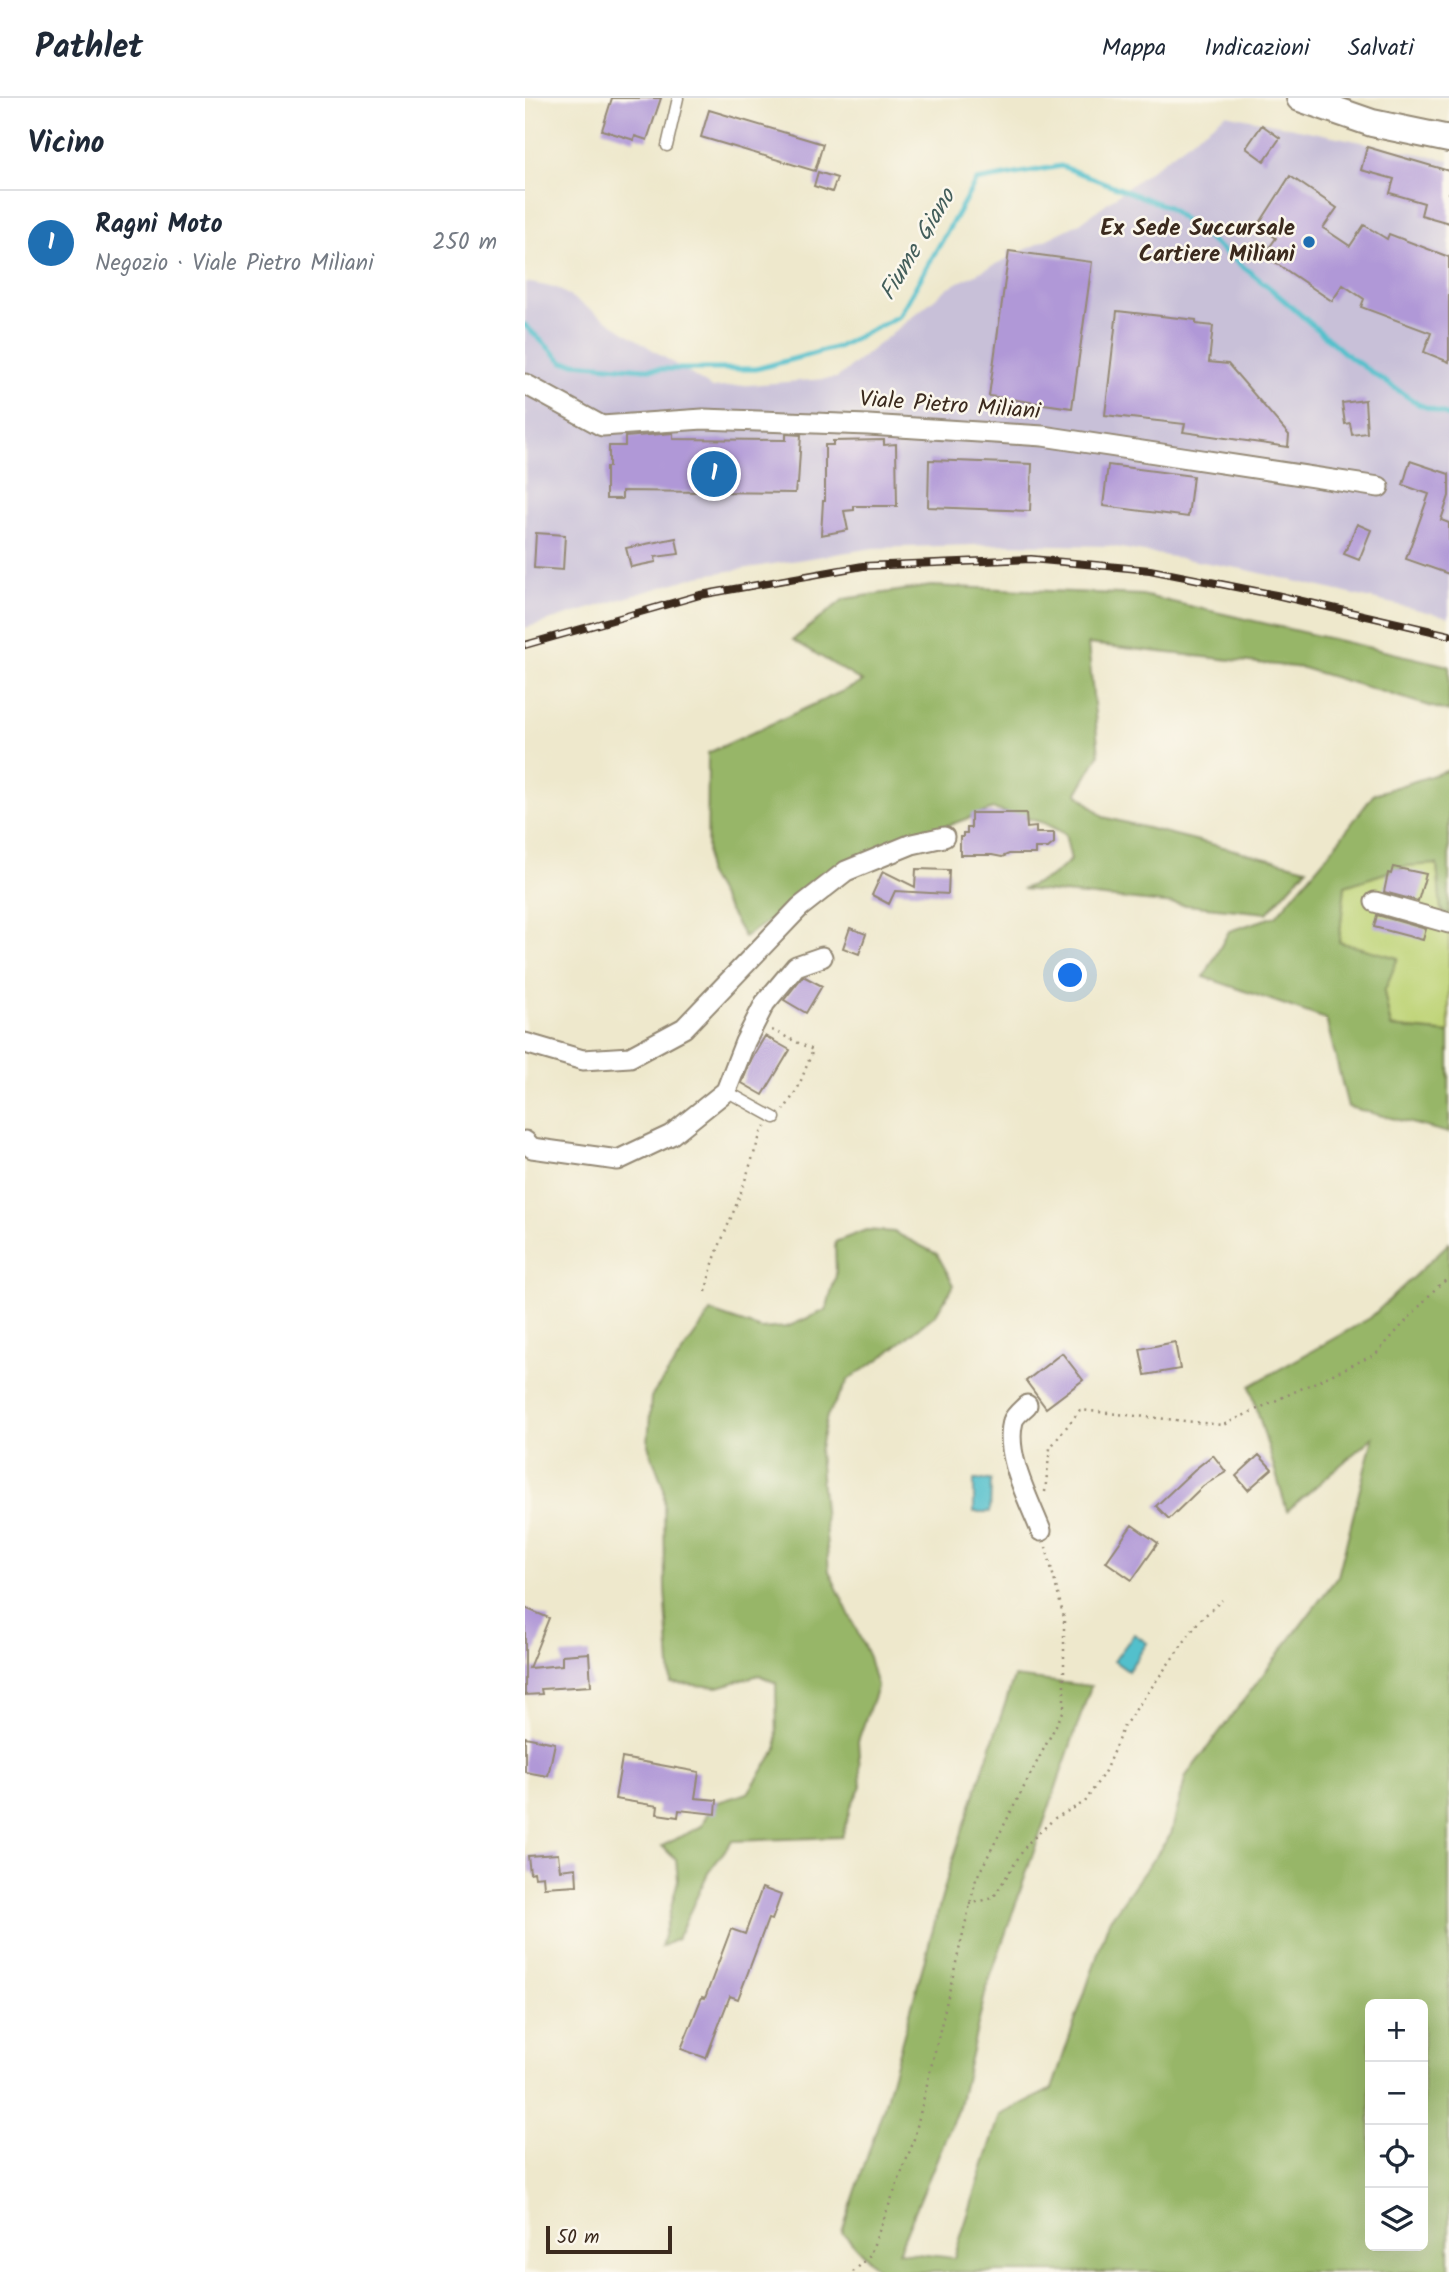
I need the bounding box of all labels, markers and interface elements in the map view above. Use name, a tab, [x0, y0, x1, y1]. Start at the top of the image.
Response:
text: Pathlet	[35, 22, 143, 75]
text: Mappa	[1102, 29, 1166, 68]
text: Indicazioni	[1204, 29, 1310, 68]
text: Salvati	[1348, 29, 1414, 68]
text: Vicino	[28, 120, 105, 168]
water label: Fiume Giano	[869, 180, 968, 308]
text: Ragni Moto	[95, 204, 223, 246]
place label: Ex Sede Succursale Cartiere Miliani	[1100, 211, 1296, 273]
text: 1	[48, 225, 54, 261]
text: 250 m	[432, 225, 497, 261]
marker: Ex Sede Succursale Cartiere Miliani	[1301, 234, 1317, 250]
text: Negozio · Viale Pietro Miliani	[95, 246, 374, 282]
street label: Viale Pietro Miliani	[858, 382, 1043, 430]
pin: 1	[691, 448, 737, 500]
your location	[1053, 958, 1087, 992]
map controls	[1365, 1999, 1428, 2251]
button: +	[1365, 1999, 1428, 2062]
button: −	[1365, 2062, 1428, 2125]
button: locate	[1365, 2125, 1428, 2188]
button: layers	[1365, 2188, 1428, 2251]
scale bar	[546, 2223, 672, 2255]
text: 50 m	[557, 2223, 599, 2253]

